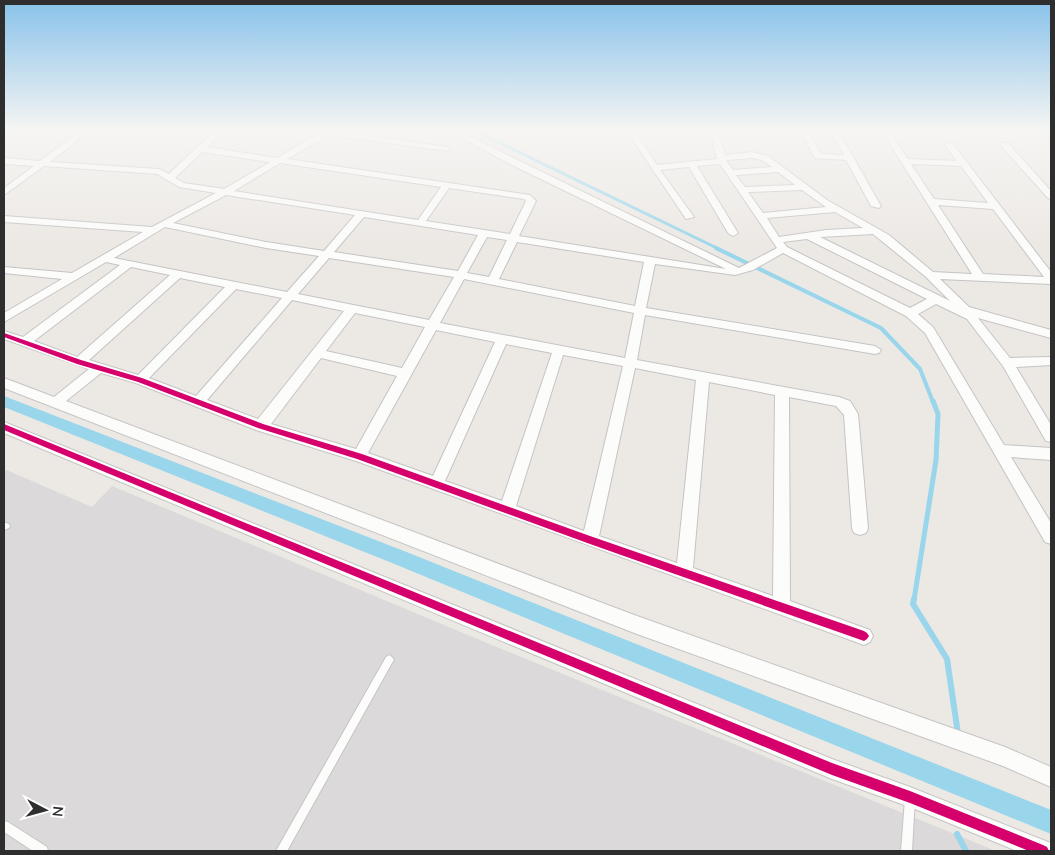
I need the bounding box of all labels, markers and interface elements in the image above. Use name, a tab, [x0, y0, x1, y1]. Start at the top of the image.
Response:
north arrow	[20, 785, 70, 835]
text: N	[47, 805, 67, 818]

